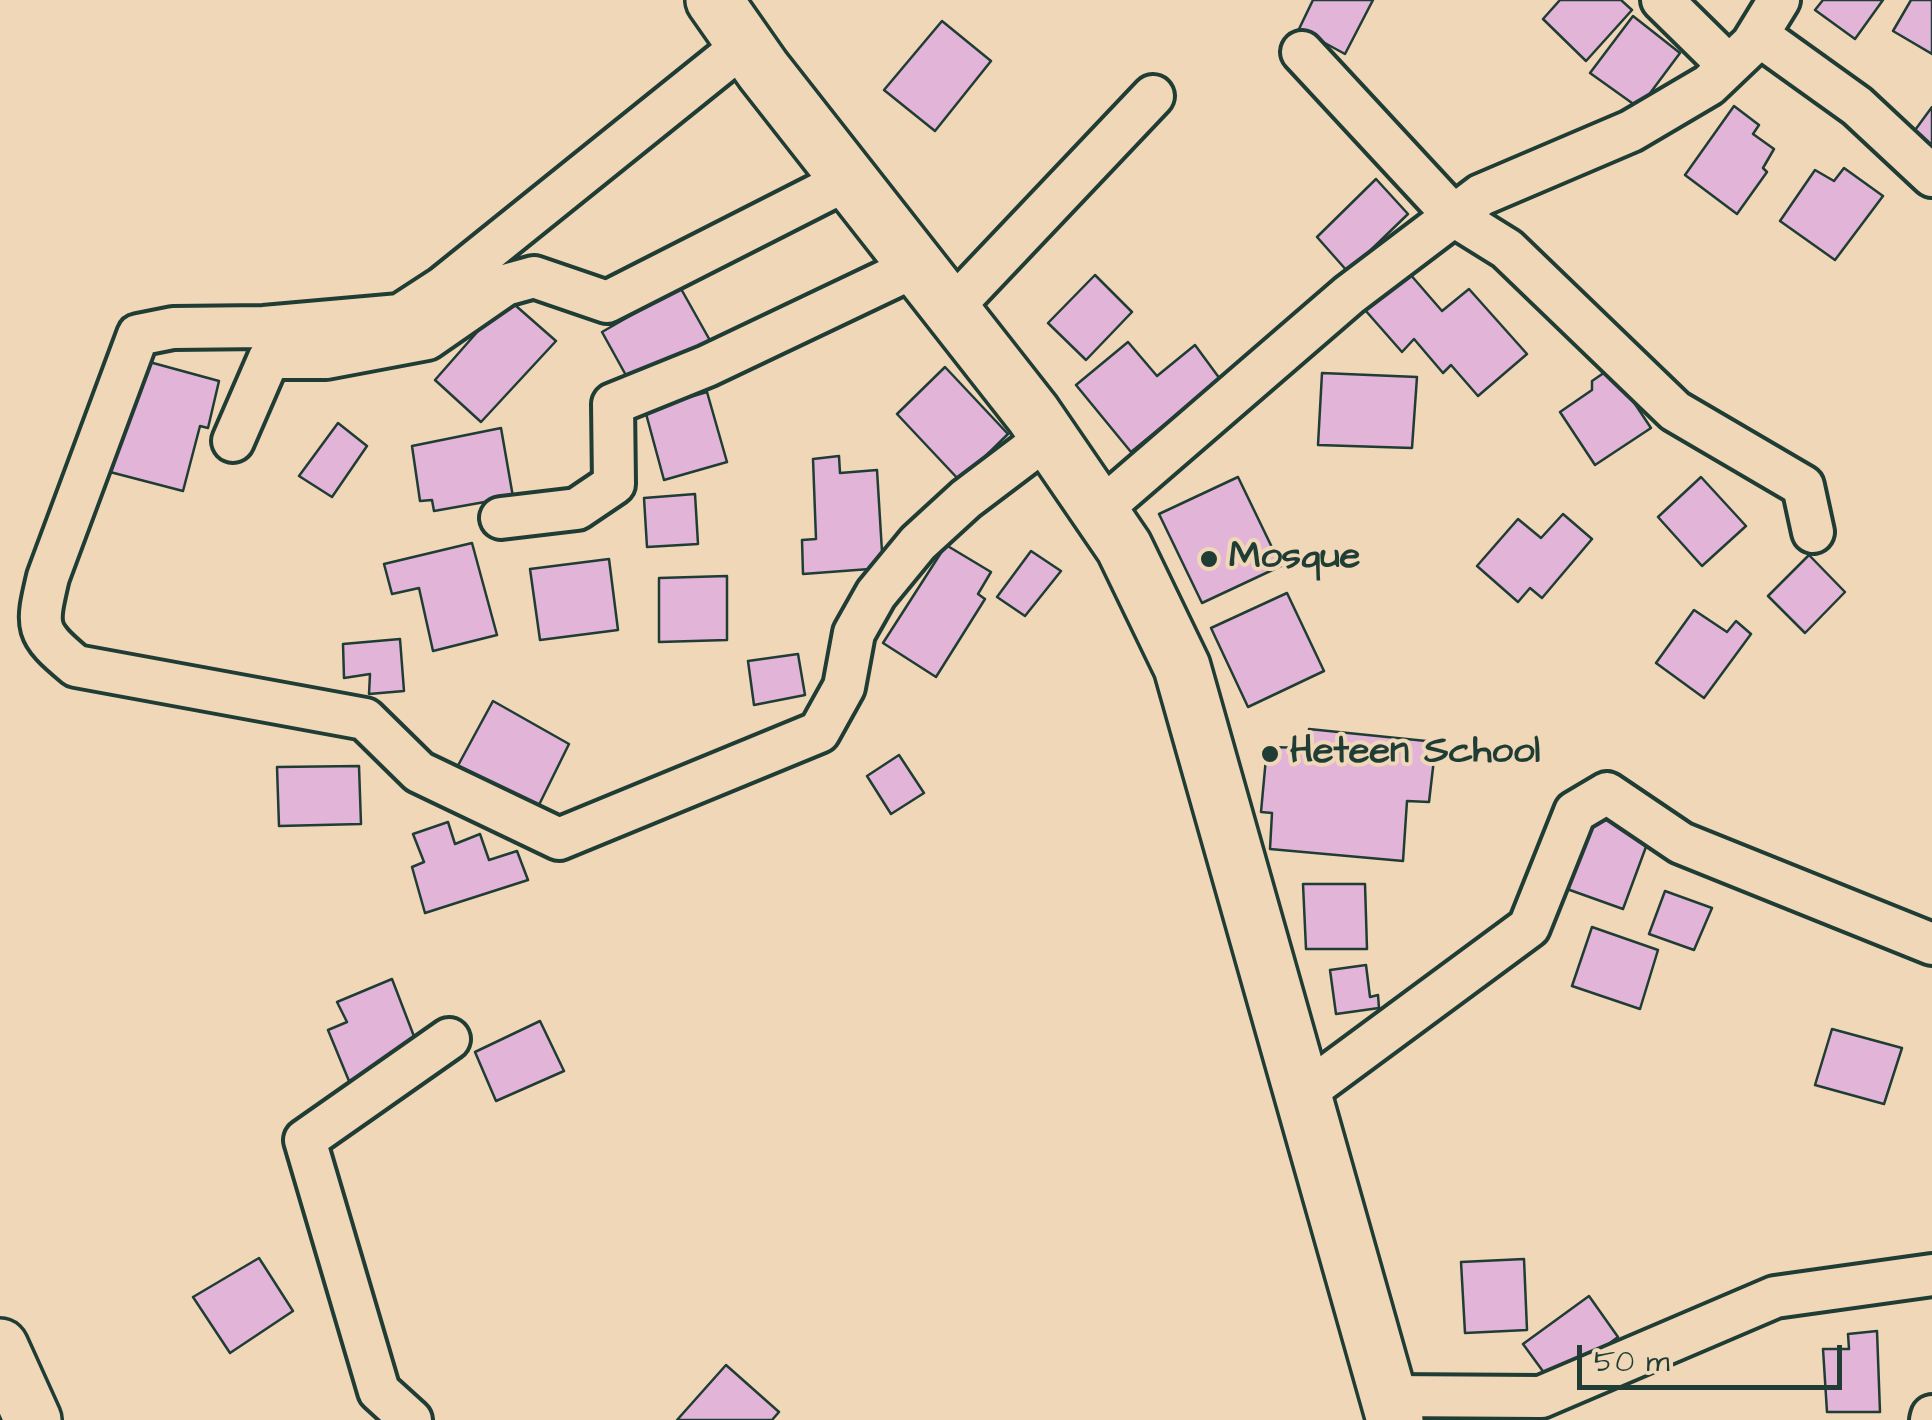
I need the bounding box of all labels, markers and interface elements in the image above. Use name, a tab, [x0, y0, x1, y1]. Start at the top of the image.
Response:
place label: Mosque	[1229, 536, 1360, 582]
marker: Mosque	[1198, 548, 1220, 570]
place label: Heteen School	[1290, 731, 1540, 777]
marker: Heteen School	[1259, 743, 1281, 765]
scale bar	[1582, 1325, 1847, 1387]
text: 50 m	[1594, 1341, 1670, 1383]

